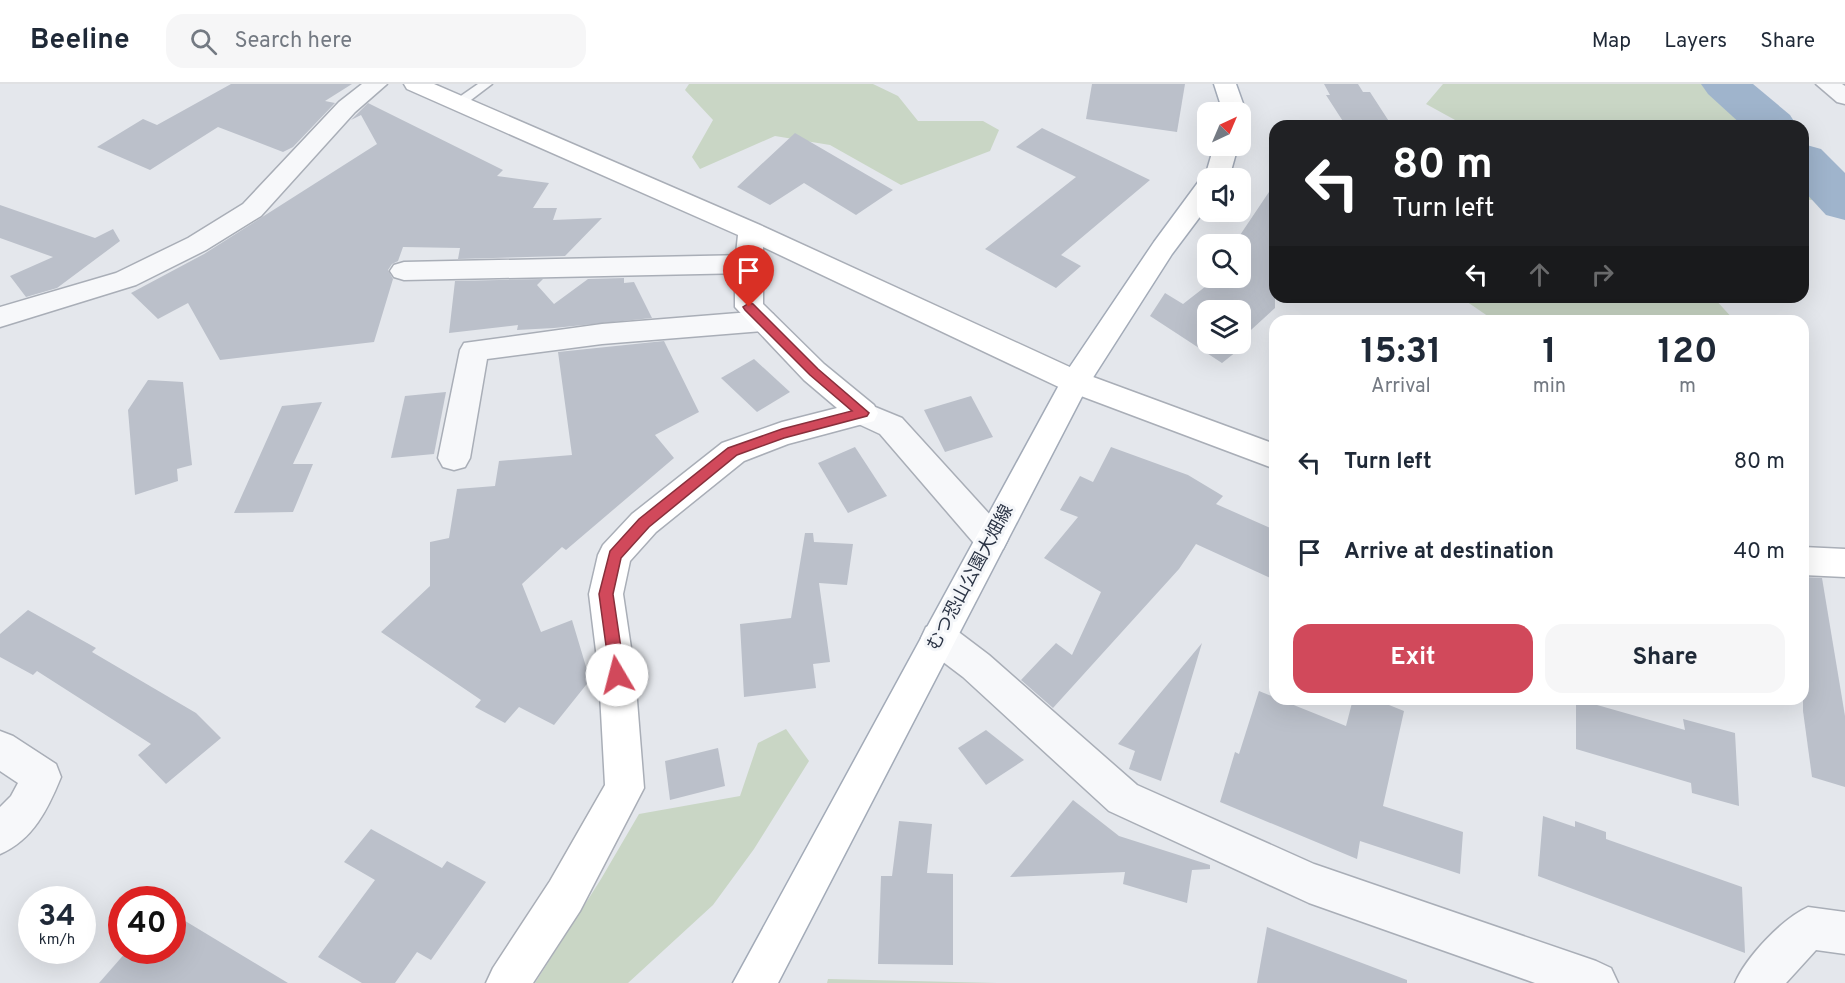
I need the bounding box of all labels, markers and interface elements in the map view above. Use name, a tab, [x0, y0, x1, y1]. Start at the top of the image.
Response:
search box	[166, 14, 586, 68]
text: Beeline	[30, 23, 130, 59]
icon: search	[187, 25, 220, 58]
text: Search here	[235, 28, 352, 55]
text: Map	[1592, 28, 1631, 55]
text: Layers	[1664, 28, 1727, 55]
text: Share	[1760, 28, 1815, 55]
north arrow	[1197, 102, 1251, 156]
map controls	[1197, 102, 1251, 354]
text: 80 m	[1392, 140, 1493, 193]
icon: left	[1293, 144, 1371, 222]
button: sound	[1197, 168, 1251, 222]
text: Turn left	[1392, 192, 1494, 226]
button: search	[1197, 234, 1251, 288]
pin	[723, 245, 774, 307]
icon: arrive	[732, 254, 765, 287]
icon: left	[1460, 258, 1493, 291]
icon: ahead	[1523, 258, 1556, 291]
icon: right	[1586, 258, 1619, 291]
button: layers	[1197, 300, 1251, 354]
text: 15:31	[1360, 330, 1441, 376]
text: 1	[1542, 330, 1557, 376]
text: 120	[1658, 330, 1718, 376]
text: Arrival	[1371, 374, 1431, 400]
text: min	[1533, 374, 1566, 400]
text: m	[1679, 374, 1696, 400]
icon: left	[1293, 446, 1326, 479]
text: Turn left	[1344, 449, 1432, 476]
text: 80 m	[1734, 449, 1785, 476]
street label: むつ恐山公園大畑線	[923, 501, 1019, 655]
icon: arrive	[1293, 536, 1326, 569]
text: Arrive at destination	[1344, 539, 1554, 566]
text: 40 m	[1733, 539, 1785, 566]
button: Exit	[1293, 624, 1533, 693]
button: Share	[1545, 624, 1785, 693]
position arrow	[585, 643, 649, 707]
speed limit sign: 40	[108, 886, 186, 964]
text: 34	[38, 899, 76, 936]
text: km/h	[39, 931, 75, 950]

